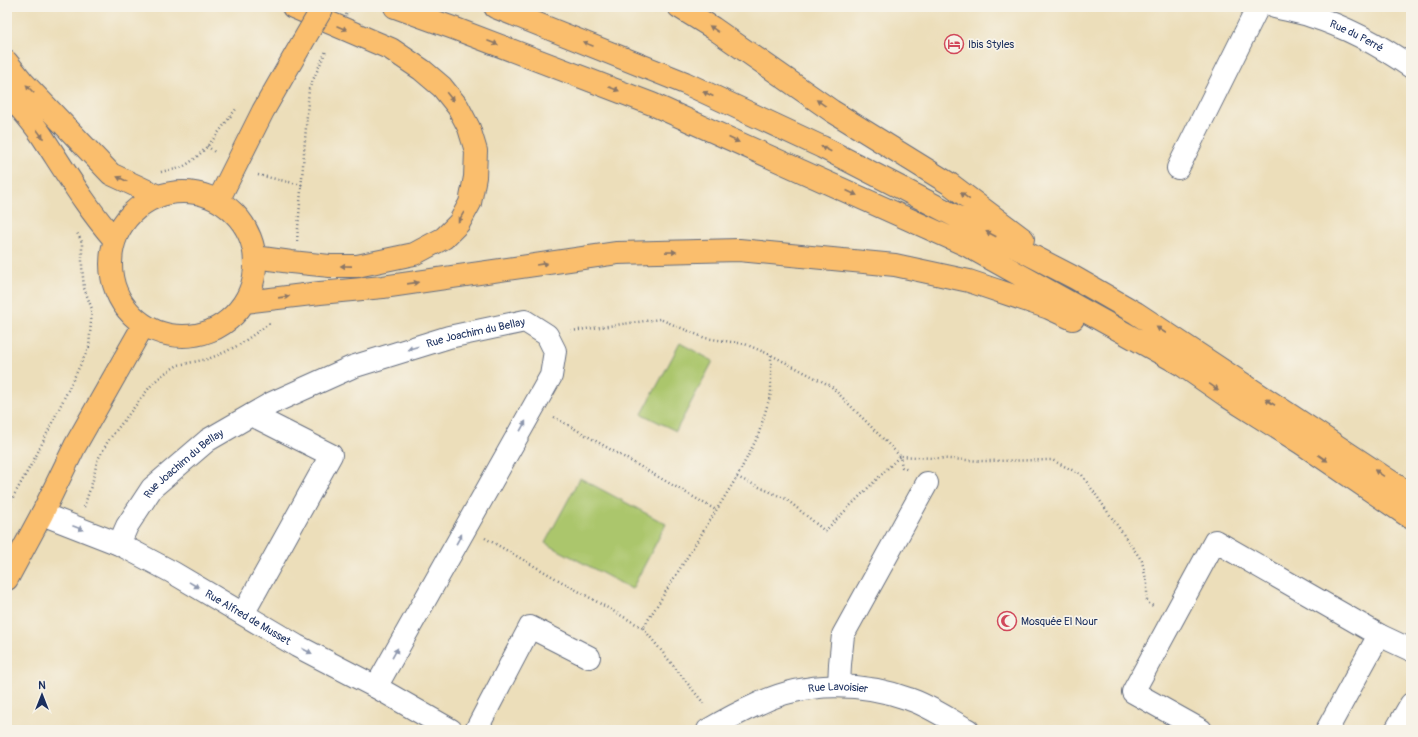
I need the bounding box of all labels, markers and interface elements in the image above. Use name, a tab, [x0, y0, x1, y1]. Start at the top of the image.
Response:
street label: Rue du Perré	[1328, 17, 1386, 55]
one-way arrow	[336, 25, 347, 31]
one-way arrow	[709, 25, 719, 33]
hotel icon: Ibis Styles	[943, 33, 965, 55]
place label: Ibis Styles	[968, 38, 1014, 51]
one-way arrow	[487, 40, 499, 46]
one-way arrow	[581, 41, 593, 47]
one-way arrow	[25, 84, 35, 94]
one-way arrow	[609, 87, 621, 93]
one-way arrow	[445, 91, 454, 102]
one-way arrow	[702, 91, 714, 97]
one-way arrow	[815, 99, 826, 107]
one-way arrow	[36, 129, 44, 139]
one-way arrow	[728, 137, 739, 143]
one-way arrow	[820, 145, 831, 152]
one-way arrow	[117, 176, 128, 182]
one-way arrow	[846, 190, 858, 197]
one-way arrow	[960, 192, 971, 200]
one-way arrow	[458, 211, 465, 223]
one-way arrow	[985, 231, 997, 237]
one-way arrow	[665, 249, 678, 255]
one-way arrow	[536, 261, 548, 267]
one-way arrow	[339, 263, 352, 269]
one-way arrow	[407, 280, 419, 286]
one-way arrow	[278, 294, 290, 300]
street label: Rue Joachim du Bellay	[425, 315, 526, 351]
one-way arrow	[1156, 326, 1167, 334]
one-way arrow	[406, 345, 418, 351]
one-way arrow	[1209, 383, 1219, 391]
one-way arrow	[1265, 398, 1275, 406]
one-way arrow	[519, 420, 526, 432]
street label: Rue Joachim du Bellay	[141, 426, 226, 501]
one-way arrow	[1318, 454, 1328, 462]
one-way arrow	[1373, 469, 1384, 477]
one-way arrow	[72, 526, 84, 532]
one-way arrow	[456, 533, 462, 545]
one-way arrow	[188, 582, 200, 589]
street label: Rue Alfred de Musset	[203, 587, 294, 648]
mosque icon: Mosquée El Nour	[996, 610, 1018, 632]
place label: Mosquée El Nour	[1021, 615, 1098, 628]
one-way arrow	[392, 647, 399, 659]
one-way arrow	[301, 648, 312, 654]
north arrow	[22, 675, 62, 715]
text: N	[38, 679, 46, 692]
street label: Rue Lavoisier	[807, 680, 869, 696]

